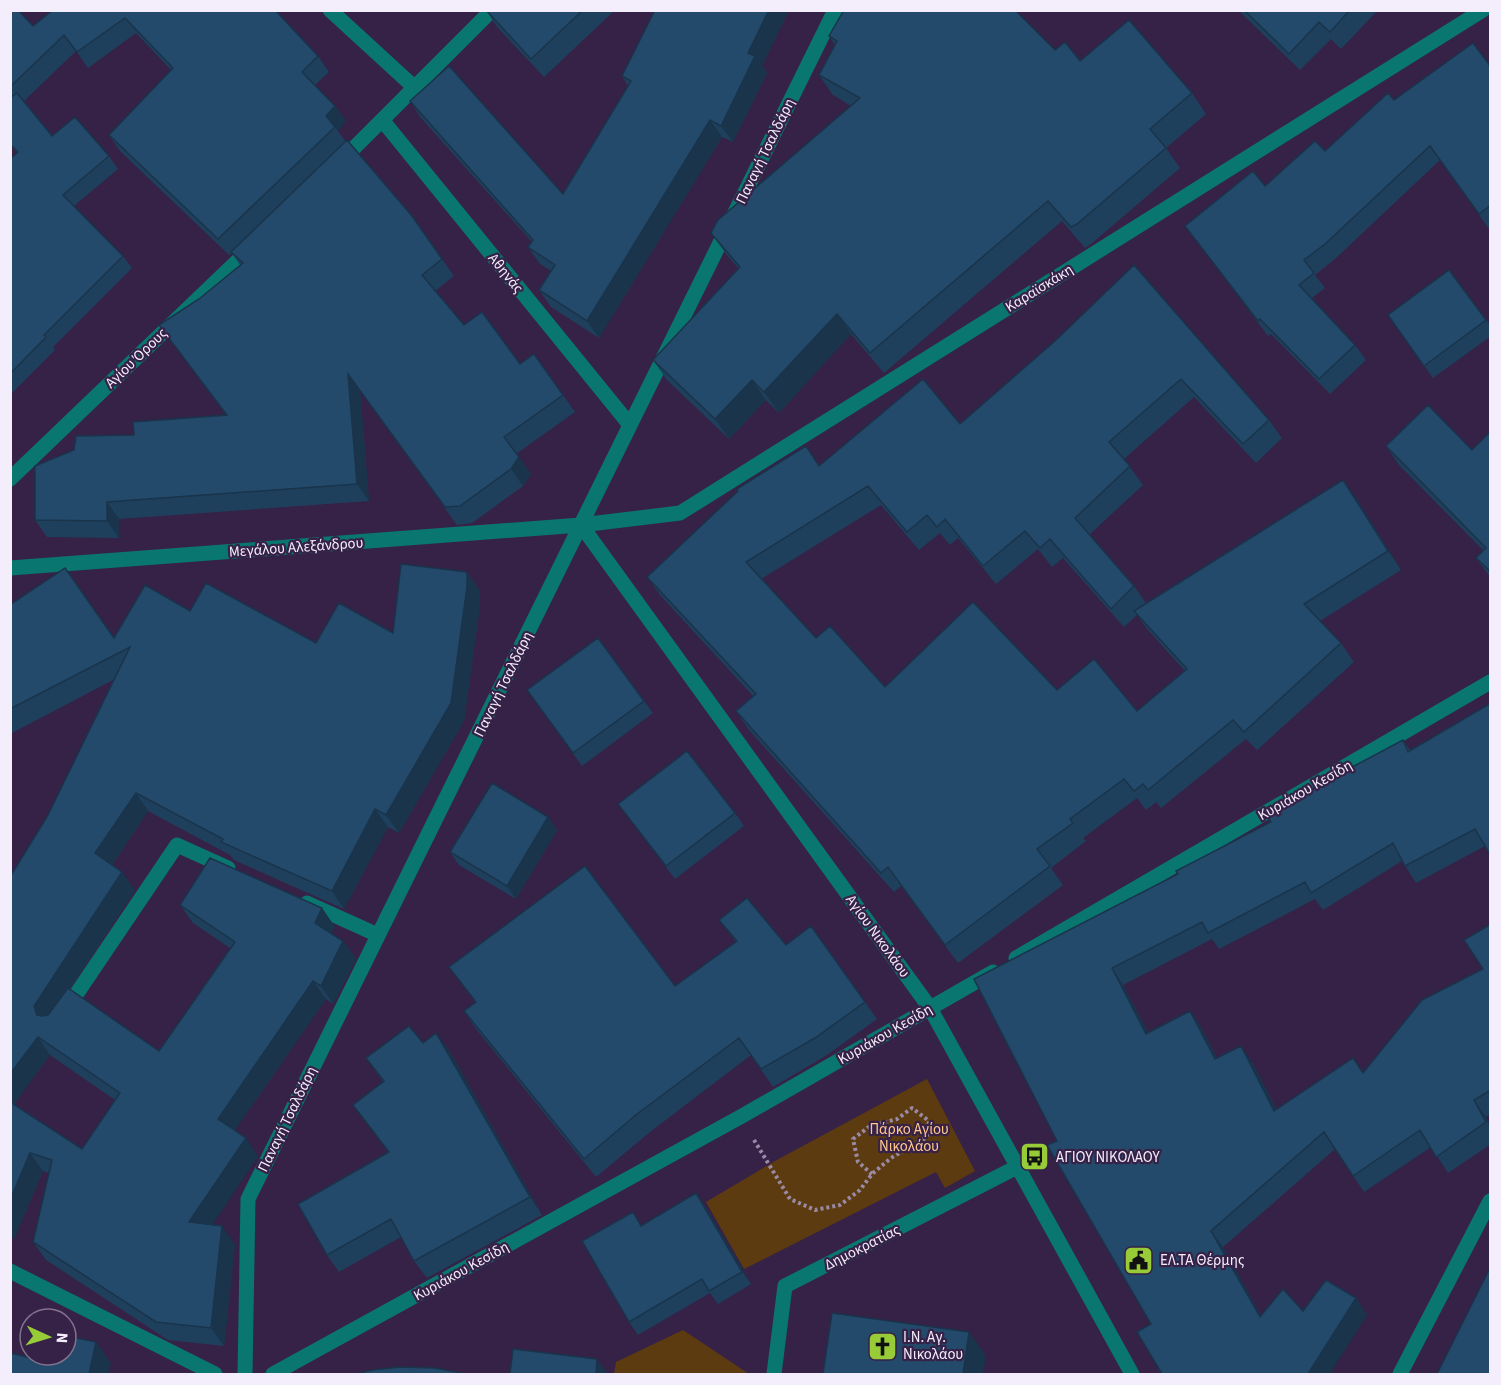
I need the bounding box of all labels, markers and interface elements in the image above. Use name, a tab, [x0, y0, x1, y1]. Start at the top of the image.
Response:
street label: Παναγή Τσαλδάρη	[731, 95, 800, 208]
street label: Αθηνάς	[483, 249, 529, 298]
street label: Καραϊσκάκη	[1001, 259, 1077, 318]
street label: Αγίου Όρους	[101, 323, 173, 393]
street label: Μεγάλου Αλεξάνδρου	[228, 532, 364, 563]
street label: Παναγή Τσαλδάρη	[469, 628, 538, 741]
street label: Κυριάκου Κεσίδη	[1254, 755, 1356, 826]
street label: Αγίου Νικολάου	[840, 891, 915, 982]
street label: Κυριάκου Κεσίδη	[834, 999, 936, 1070]
street label: Παναγή Τσαλδάρη	[253, 1063, 322, 1176]
park label: Πάρκο Αγίου Νικολάου	[869, 1119, 949, 1157]
bus stop icon: ΑΓΙΟΥ ΝΙΚΟΛΑΟΥ	[1019, 1141, 1051, 1173]
place label: ΑΓΙΟΥ ΝΙΚΟΛΑΟΥ	[1056, 1147, 1161, 1168]
street label: Δημοκρατίας	[821, 1219, 904, 1276]
street label: Κυριάκου Κεσίδη	[410, 1237, 513, 1306]
public building icon: ΕΛ.ΤΑ Θέρμης	[1123, 1244, 1155, 1276]
place label: ΕΛ.ΤΑ Θέρμης	[1160, 1250, 1245, 1271]
north arrow	[18, 1307, 78, 1367]
place label: Ι.Ν. Αγ. Νικολάου	[903, 1327, 963, 1365]
church icon: Ι.Ν. Αγ. Νικολάου	[866, 1330, 898, 1362]
text: N	[51, 1332, 73, 1344]

